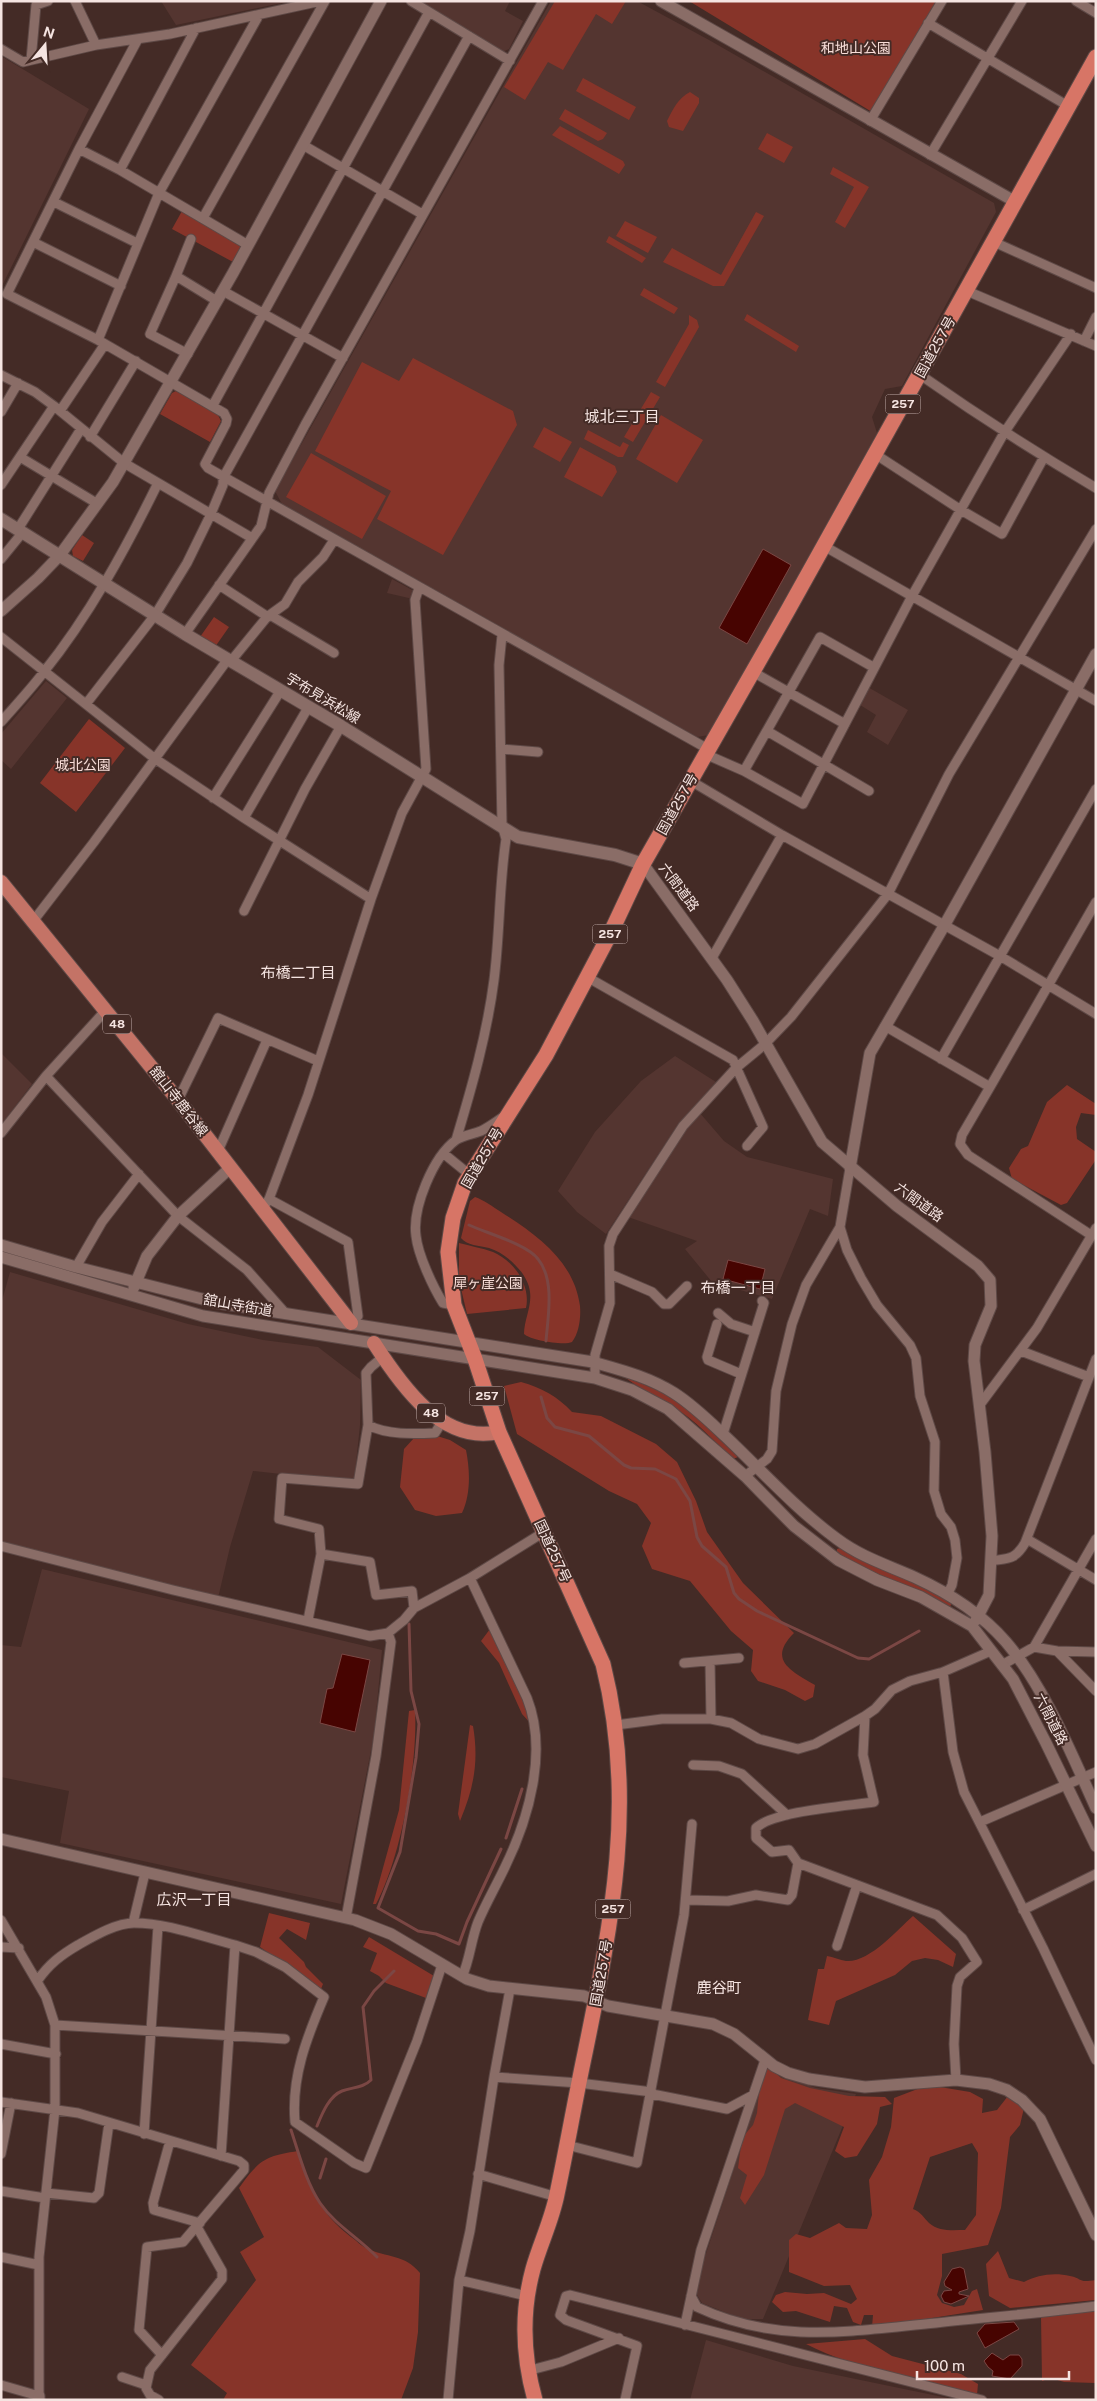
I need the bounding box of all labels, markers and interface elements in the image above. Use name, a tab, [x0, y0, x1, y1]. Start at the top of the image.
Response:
north arrow	[20, 20, 70, 70]
text: N	[41, 23, 57, 42]
park label: 和地山公園	[821, 40, 891, 56]
street label: 国道257号	[912, 314, 958, 380]
road number: 257	[886, 394, 920, 414]
district label: 城北三丁目	[584, 408, 660, 425]
street label: 宇布見浜松線	[283, 670, 363, 726]
park label: 城北公園	[55, 757, 111, 773]
street label: 国道257号	[654, 771, 700, 837]
street label: 六間道路	[656, 860, 702, 914]
road number: 257	[592, 924, 628, 944]
district label: 布橋二丁目	[260, 964, 336, 981]
road number: 48	[103, 1014, 131, 1034]
street label: 舘山寺鹿谷線	[147, 1063, 211, 1139]
street label: 国道257号	[458, 1125, 506, 1191]
street label: 六間道路	[892, 1179, 946, 1225]
park label: 犀ヶ崖公園	[453, 1275, 523, 1291]
district label: 布橋一丁目	[700, 1279, 776, 1296]
street label: 舘山寺街道	[202, 1291, 274, 1319]
road number: 257	[470, 1386, 504, 1405]
road number: 48	[417, 1404, 445, 1422]
street label: 国道257号	[531, 1517, 575, 1585]
street label: 六間道路	[1031, 1690, 1071, 1748]
district label: 広沢一丁目	[156, 1891, 232, 1908]
road number: 257	[596, 1900, 630, 1918]
street label: 国道257号	[587, 1938, 615, 2008]
district label: 鹿谷町	[696, 1979, 742, 1996]
scale bar	[917, 2348, 1070, 2380]
text: 100 m	[924, 2357, 965, 2374]

